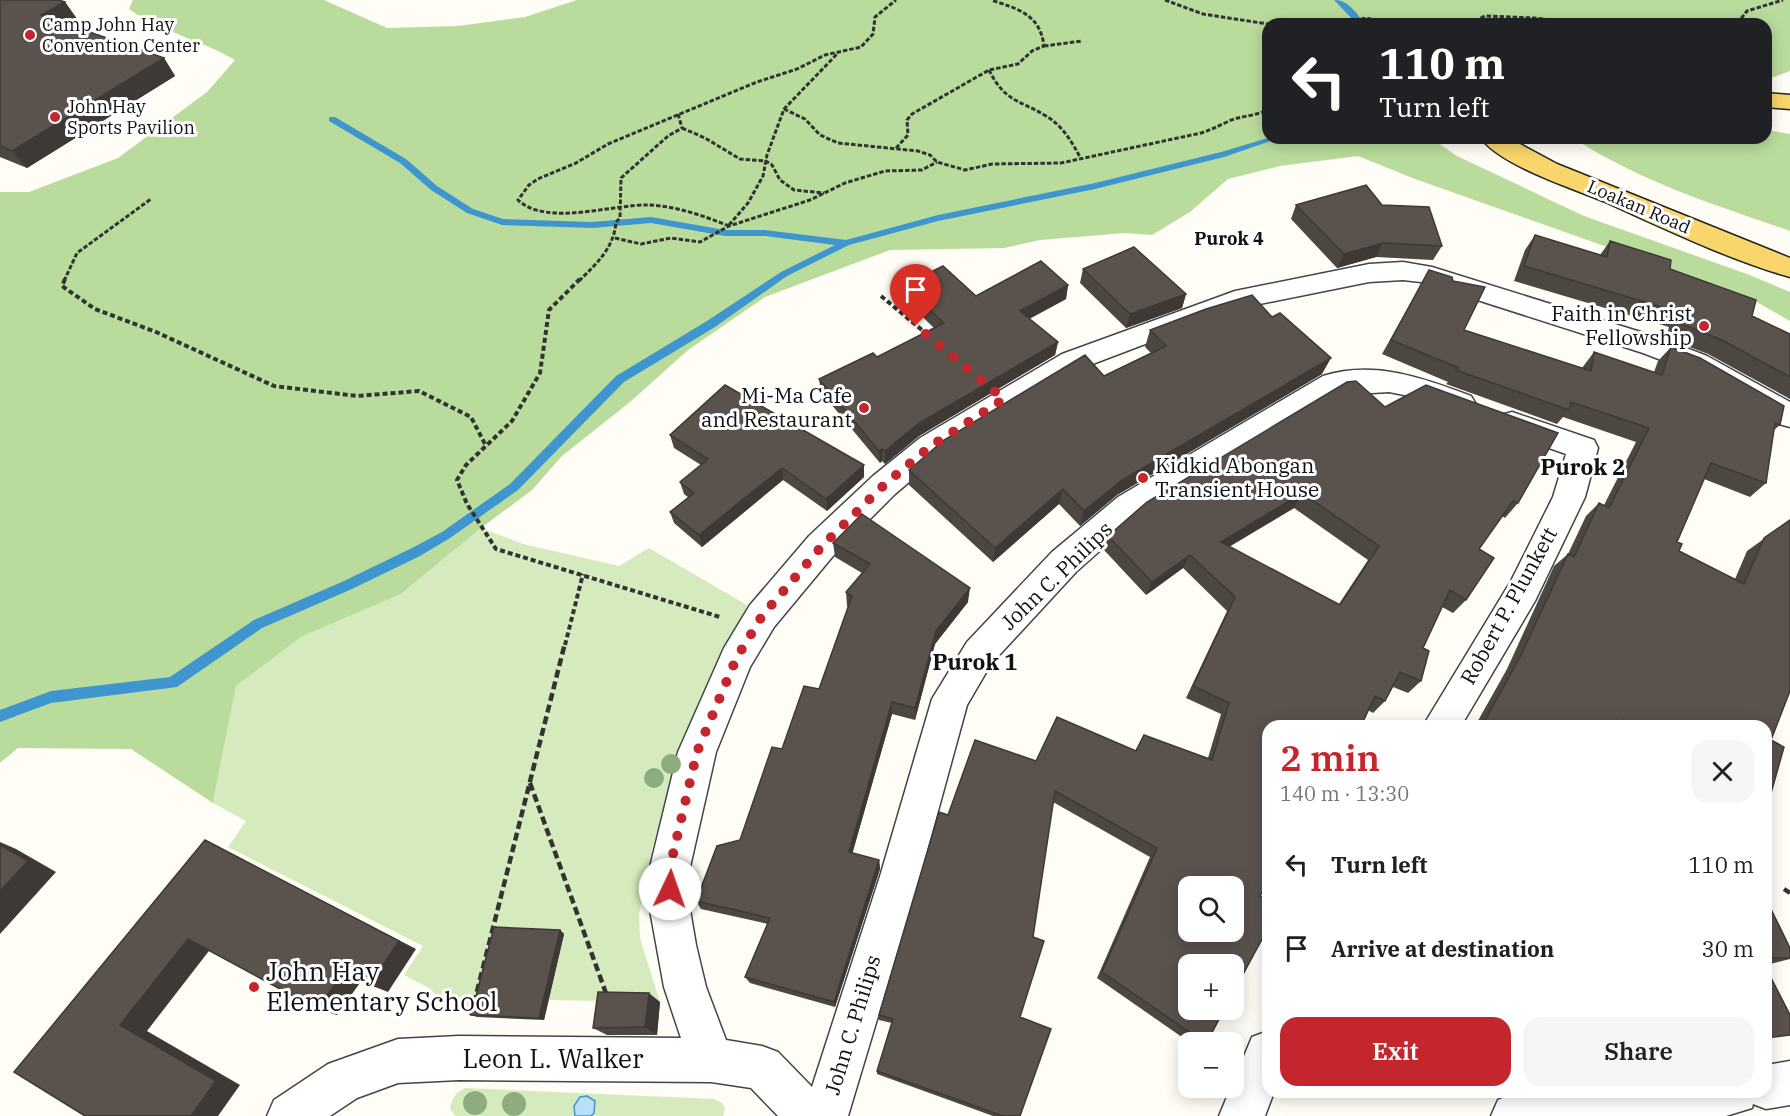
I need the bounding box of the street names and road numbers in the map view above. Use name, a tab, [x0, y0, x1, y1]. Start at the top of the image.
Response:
street label: Loakan Road	[1584, 175, 1694, 239]
street label: John C. Philips	[995, 515, 1118, 636]
street label: Robert P. Plunkett	[1453, 522, 1563, 689]
street label: John C. Philips	[817, 951, 887, 1098]
street label: Leon L. Walker	[463, 1041, 644, 1075]

